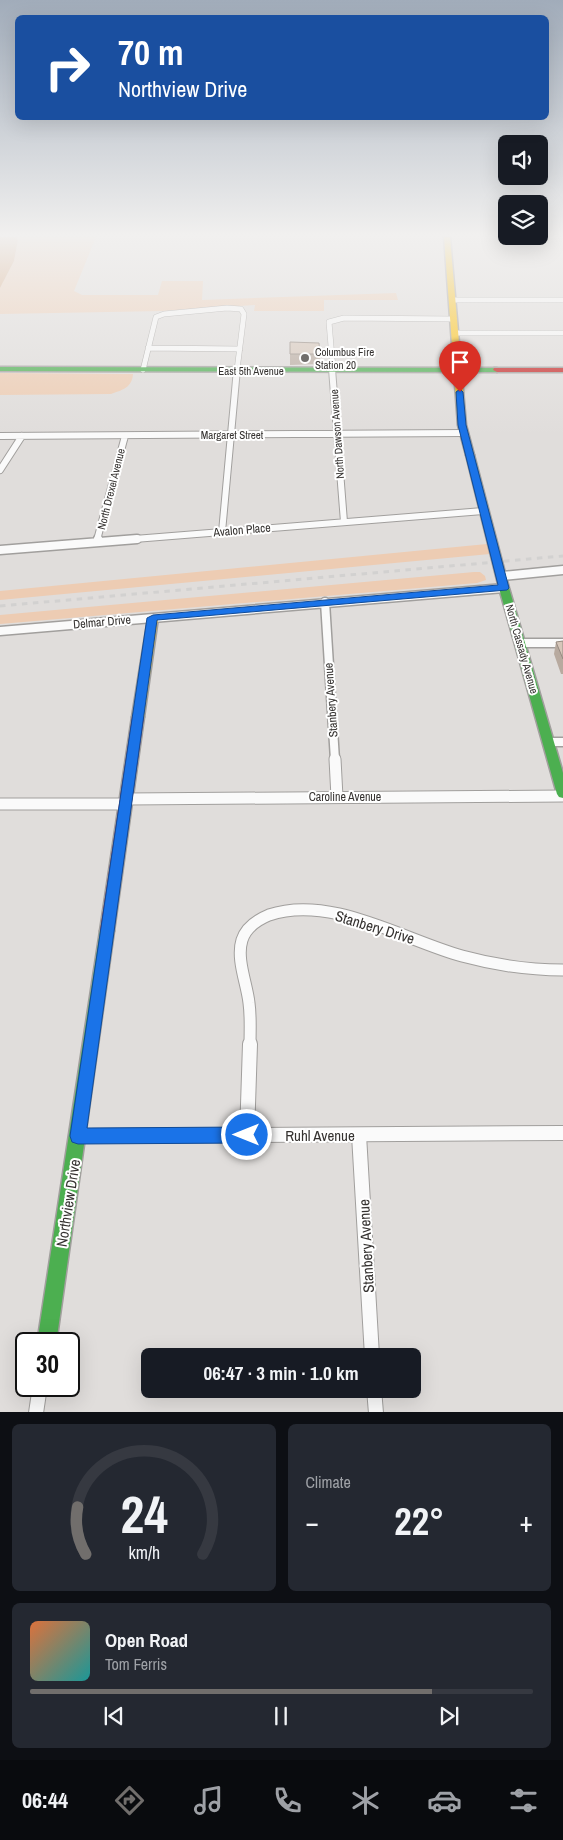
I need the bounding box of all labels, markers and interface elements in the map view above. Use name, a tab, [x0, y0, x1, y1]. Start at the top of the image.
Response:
text: 70 m	[118, 29, 183, 76]
icon: right	[35, 35, 100, 100]
text: Northview Drive	[118, 74, 247, 104]
map controls	[498, 135, 548, 245]
button: sound	[498, 135, 548, 185]
button: layers	[498, 195, 548, 245]
pin	[439, 341, 481, 392]
place label: Columbus Fire Station 20	[315, 345, 374, 372]
icon: arrive	[446, 348, 474, 376]
marker: Columbus Fire Station 20	[299, 352, 311, 364]
street label: East 5th Avenue	[218, 364, 284, 378]
street label: North Dawson Avenue	[327, 389, 347, 479]
street label: Margaret Street	[201, 428, 264, 442]
street label: North Drexel Avenue	[94, 447, 128, 531]
street label: Avalon Place	[212, 520, 271, 541]
street label: North Cassady Avenue	[503, 603, 541, 695]
street label: Delmar Drive	[72, 612, 132, 632]
street label: Stanbery Avenue	[320, 662, 342, 738]
street label: Caroline Avenue	[309, 789, 381, 805]
street label: Stanbery Drive	[333, 905, 417, 949]
position arrow	[220, 1108, 272, 1160]
street label: Ruhl Avenue	[285, 1125, 355, 1146]
street label: Northview Drive	[51, 1158, 85, 1248]
street label: Stanbery Avenue	[353, 1199, 379, 1293]
speed limit sign: 30	[15, 1332, 80, 1397]
text: 06:47 · 3 min · 1.0 km	[203, 1360, 359, 1386]
text: Climate	[306, 1471, 351, 1493]
text: 24	[120, 1479, 168, 1549]
text: 22°	[394, 1496, 444, 1547]
text: −	[306, 1503, 319, 1541]
text: +	[520, 1503, 533, 1541]
text: km/h	[128, 1541, 160, 1565]
text: Open Road	[105, 1627, 188, 1653]
text: Tom Ferris	[105, 1653, 167, 1675]
icon: previous	[100, 1702, 128, 1730]
icon: pause	[267, 1702, 295, 1730]
icon: next	[435, 1702, 463, 1730]
icon: directions	[112, 1783, 147, 1818]
icon: music	[191, 1783, 226, 1818]
icon: phone	[270, 1783, 305, 1818]
icon: climate	[348, 1783, 383, 1818]
icon: car	[427, 1783, 462, 1818]
icon: filters	[506, 1783, 541, 1818]
text: 06:44	[22, 1785, 68, 1815]

